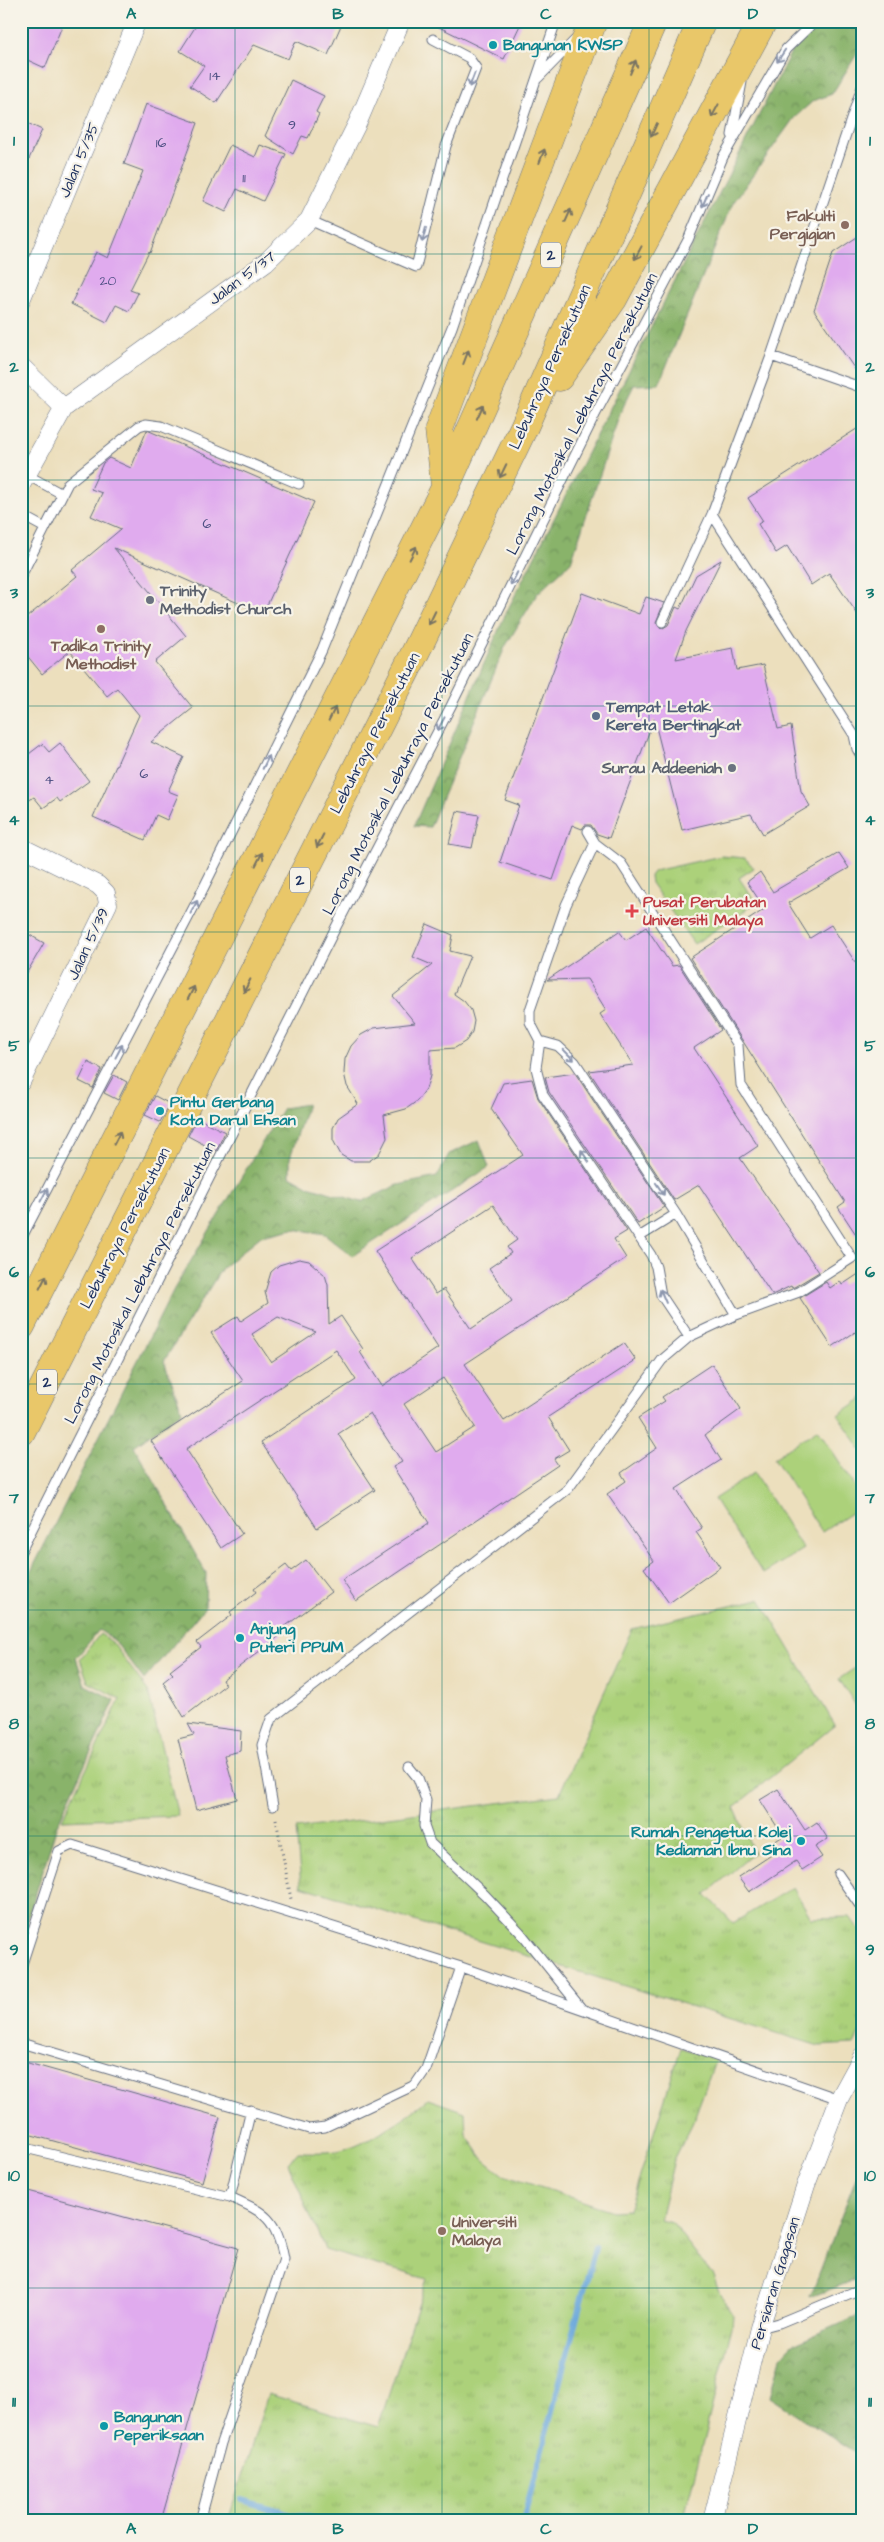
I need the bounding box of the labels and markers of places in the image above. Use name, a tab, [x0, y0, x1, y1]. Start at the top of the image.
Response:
place label: Bangunan KWSP	[503, 34, 623, 58]
marker: Bangunan KWSP	[487, 39, 499, 51]
place label: Fakulti Pergigian	[770, 205, 836, 247]
marker: Fakulti Pergigian	[839, 219, 851, 231]
place label: Trinity Methodist Church	[159, 580, 292, 620]
marker: Trinity Methodist Church	[144, 594, 156, 606]
marker: Tadika Trinity Methodist	[95, 623, 107, 635]
place label: Tadika Trinity Methodist	[50, 635, 151, 675]
place label: Tempat Letak Kereta Bertingkat	[605, 696, 742, 738]
marker: Tempat Letak Kereta Bertingkat	[590, 710, 602, 722]
place label: Surau Addeeniah	[601, 757, 723, 779]
marker: Surau Addeeniah	[726, 762, 738, 774]
place label: Pusat Perubatan Universiti Malaya	[643, 891, 766, 932]
marker: Pusat Perubatan Universiti Malaya	[625, 904, 639, 918]
place label: Pintu Gerbang Kota Darul Ehsan	[170, 1091, 296, 1131]
marker: Pintu Gerbang Kota Darul Ehsan	[154, 1105, 166, 1117]
place label: Anjung Puteri PPUM	[250, 1618, 344, 1658]
marker: Anjung Puteri PPUM	[234, 1632, 246, 1644]
place label: Rumah Pengetua Kolej Kediaman Ibnu Sina	[631, 1821, 792, 1861]
marker: Rumah Pengetua Kolej Kediaman Ibnu Sina	[795, 1835, 807, 1847]
place label: Universiti Malaya	[452, 2211, 517, 2252]
marker: Universiti Malaya	[436, 2225, 448, 2237]
place label: Bangunan Peperiksaan	[114, 2406, 204, 2446]
marker: Bangunan Peperiksaan	[98, 2420, 110, 2432]

